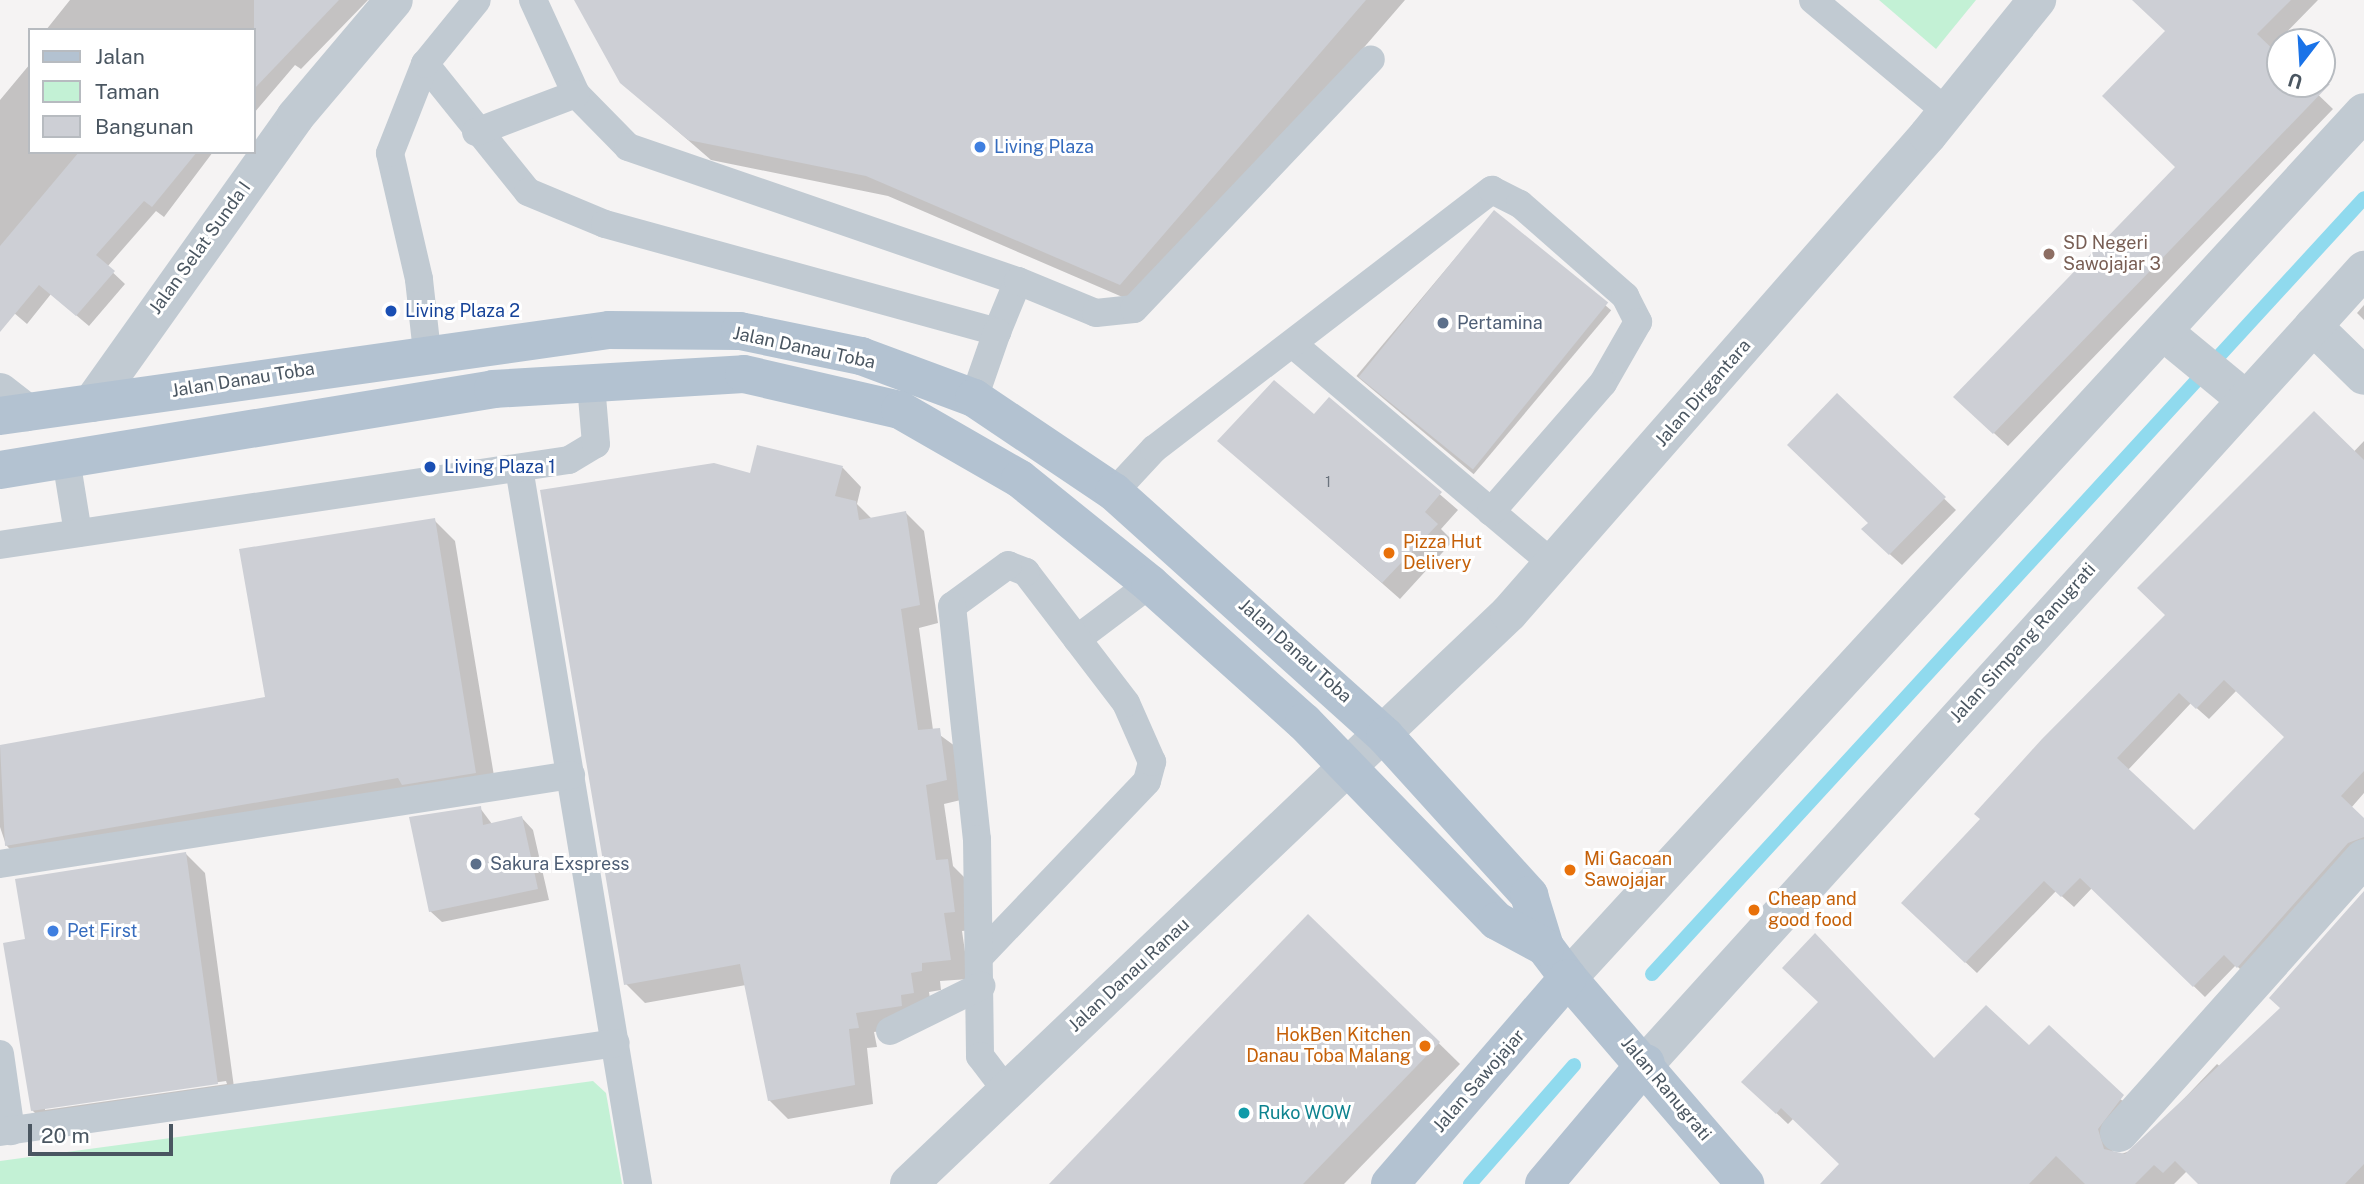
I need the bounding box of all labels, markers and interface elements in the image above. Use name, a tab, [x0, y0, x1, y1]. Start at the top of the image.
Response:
legend	[28, 28, 256, 154]
north arrow	[2266, 28, 2336, 98]
text: Jalan	[95, 44, 145, 69]
text: U	[2286, 69, 2305, 94]
text: Taman	[95, 79, 160, 104]
text: Bangunan	[95, 114, 194, 139]
place label: Living Plaza	[994, 136, 1094, 158]
marker: Living Plaza	[972, 139, 988, 155]
street label: Jalan Selat Sunda I	[145, 177, 255, 319]
place label: SD Negeri Sawojajar 3	[2063, 233, 2161, 276]
marker: SD Negeri Sawojajar 3	[2041, 246, 2057, 262]
place label: Living Plaza 2	[405, 300, 520, 322]
marker: Living Plaza 2	[383, 303, 399, 319]
place label: Pertamina	[1457, 312, 1543, 334]
marker: Pertamina	[1435, 315, 1451, 331]
street label: Jalan Danau Toba	[731, 322, 877, 374]
street label: Jalan Dirgantara	[1650, 335, 1756, 451]
street label: Jalan Danau Toba	[170, 358, 316, 402]
place label: Living Plaza 1	[444, 456, 556, 478]
marker: Living Plaza 1	[422, 459, 438, 475]
house number: 1	[1325, 474, 1331, 490]
place label: Pizza Hut Delivery	[1403, 532, 1482, 574]
marker: Pizza Hut Delivery	[1381, 545, 1397, 561]
street label: Jalan Simpang Ranugrati	[1946, 559, 2100, 727]
street label: Jalan Danau Toba	[1234, 595, 1356, 707]
place label: Mi Gacoan Sawojajar	[1584, 849, 1672, 892]
place label: Sakura Exspress	[490, 853, 629, 875]
marker: Sakura Exspress	[468, 856, 484, 872]
marker: Mi Gacoan Sawojajar	[1562, 862, 1578, 878]
place label: Cheap and good food	[1768, 889, 1857, 932]
marker: Cheap and good food	[1746, 902, 1762, 918]
street label: Jalan Danau Ranau	[1064, 913, 1194, 1037]
place label: Pet First	[67, 920, 138, 942]
marker: Pet First	[45, 923, 61, 939]
place label: HokBen Kitchen Danau Toba Malang	[1246, 1025, 1411, 1068]
street label: Jalan Sawojajar	[1428, 1025, 1530, 1137]
street label: Jalan Ranugrati	[1616, 1033, 1716, 1145]
marker: HokBen Kitchen Danau Toba Malang	[1417, 1038, 1433, 1054]
place label: Ruko WOW	[1258, 1102, 1352, 1124]
marker: Ruko WOW	[1236, 1105, 1252, 1121]
scale bar	[32, 1110, 177, 1154]
text: 20 m	[41, 1123, 90, 1148]

